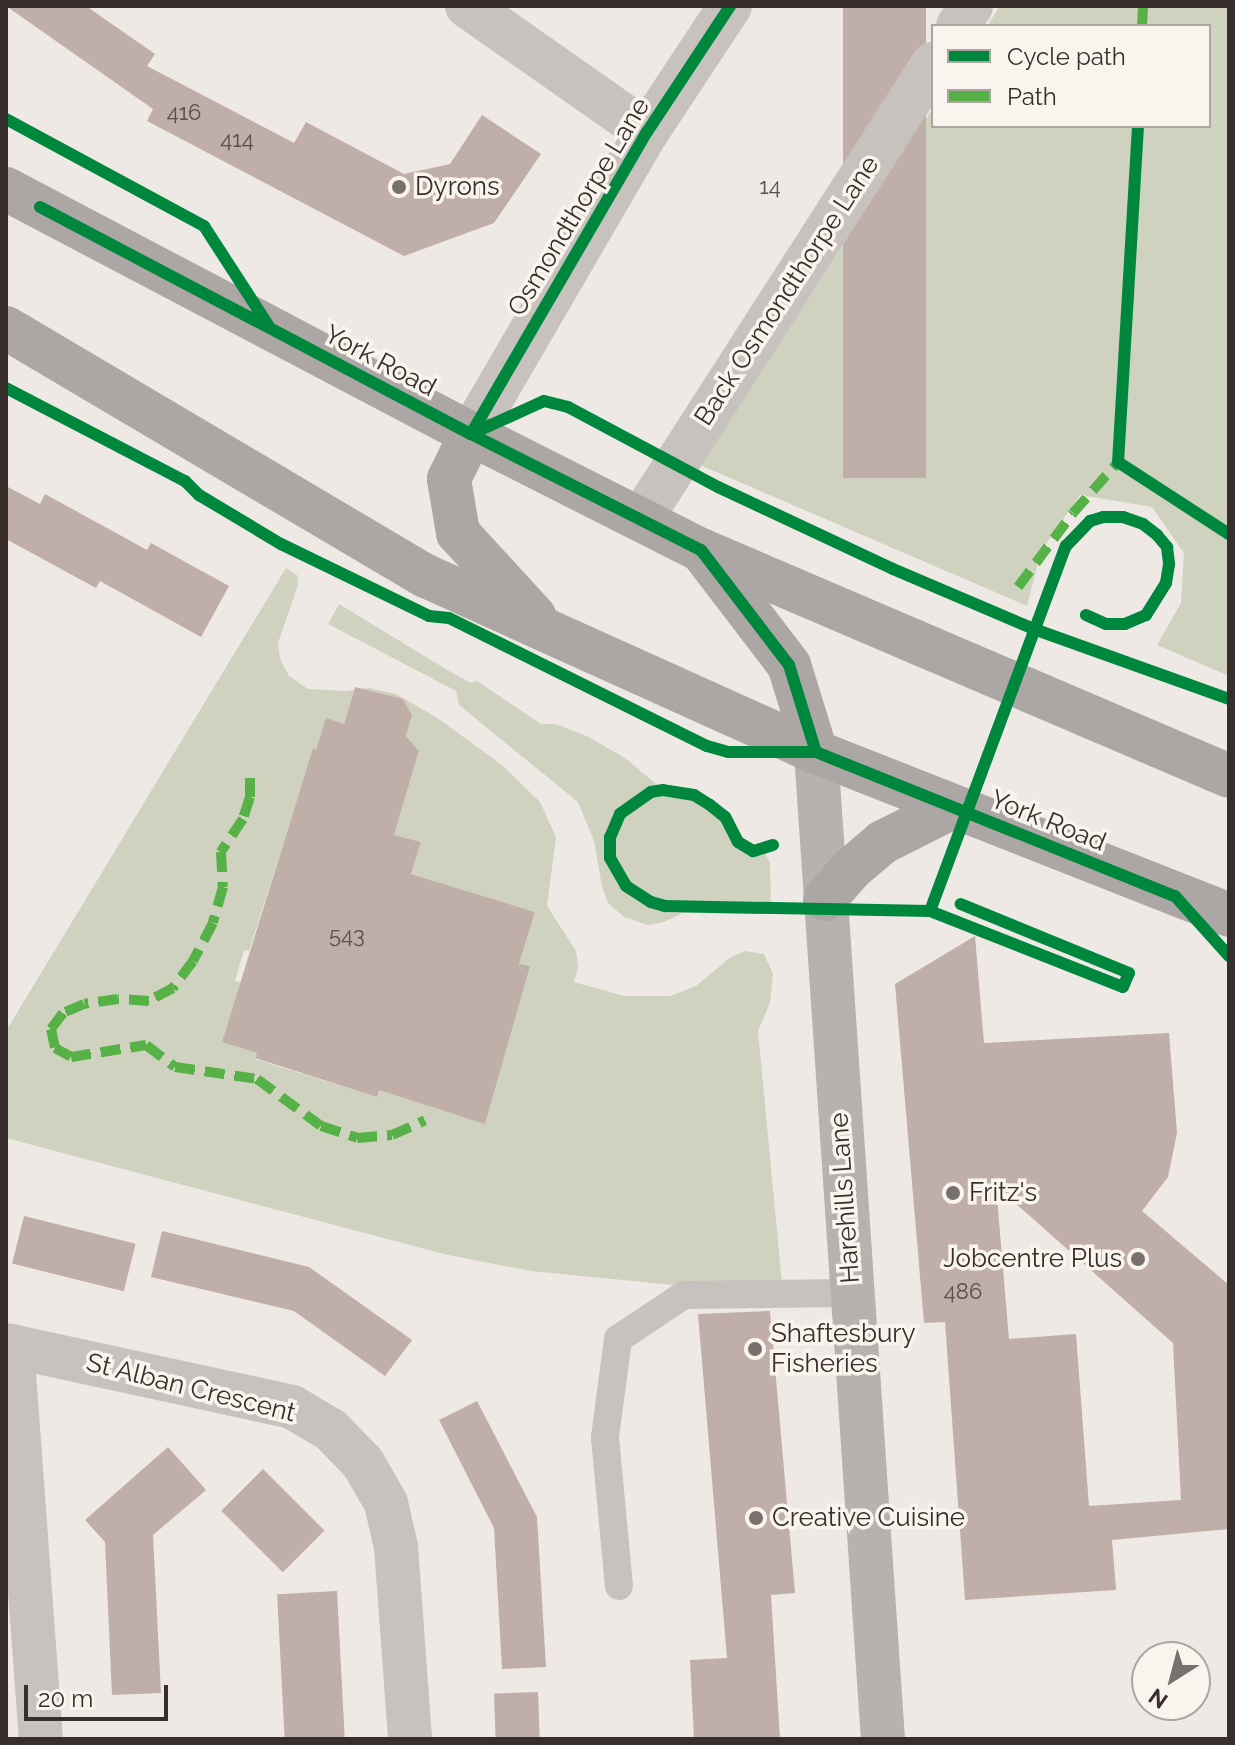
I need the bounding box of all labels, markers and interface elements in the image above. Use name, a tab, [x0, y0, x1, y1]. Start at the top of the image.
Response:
legend	[931, 24, 1211, 128]
text: Cycle path	[1007, 42, 1126, 71]
text: Path	[1007, 82, 1057, 111]
street label: Osmondthorpe Lane	[502, 92, 656, 322]
house number: 416	[167, 100, 201, 126]
house number: 414	[220, 127, 254, 153]
street label: Back Osmondthorpe Lane	[688, 150, 886, 432]
place label: Dyrons	[415, 171, 500, 203]
house number: 14	[759, 174, 781, 200]
marker: Dyrons	[390, 178, 408, 196]
street label: York Road	[319, 319, 441, 403]
street label: York Road	[986, 784, 1110, 858]
house number: 543	[329, 923, 365, 949]
street label: Harehills Lane	[823, 1112, 867, 1284]
place label: Fritz's	[969, 1177, 1037, 1209]
marker: Fritz's	[944, 1184, 962, 1202]
place label: Jobcentre Plus	[943, 1243, 1122, 1275]
marker: Jobcentre Plus	[1129, 1250, 1147, 1268]
house number: 486	[944, 1279, 982, 1305]
place label: Shaftesbury Fisheries	[771, 1318, 916, 1380]
marker: Shaftesbury Fisheries	[746, 1340, 764, 1358]
street label: St Alban Crescent	[83, 1347, 299, 1429]
place label: Creative Cuisine	[772, 1502, 965, 1534]
marker: Creative Cuisine	[747, 1509, 765, 1527]
north arrow	[1131, 1641, 1211, 1721]
scale bar	[28, 1669, 172, 1719]
text: N	[1144, 1683, 1173, 1714]
text: 20 m	[38, 1684, 93, 1713]

